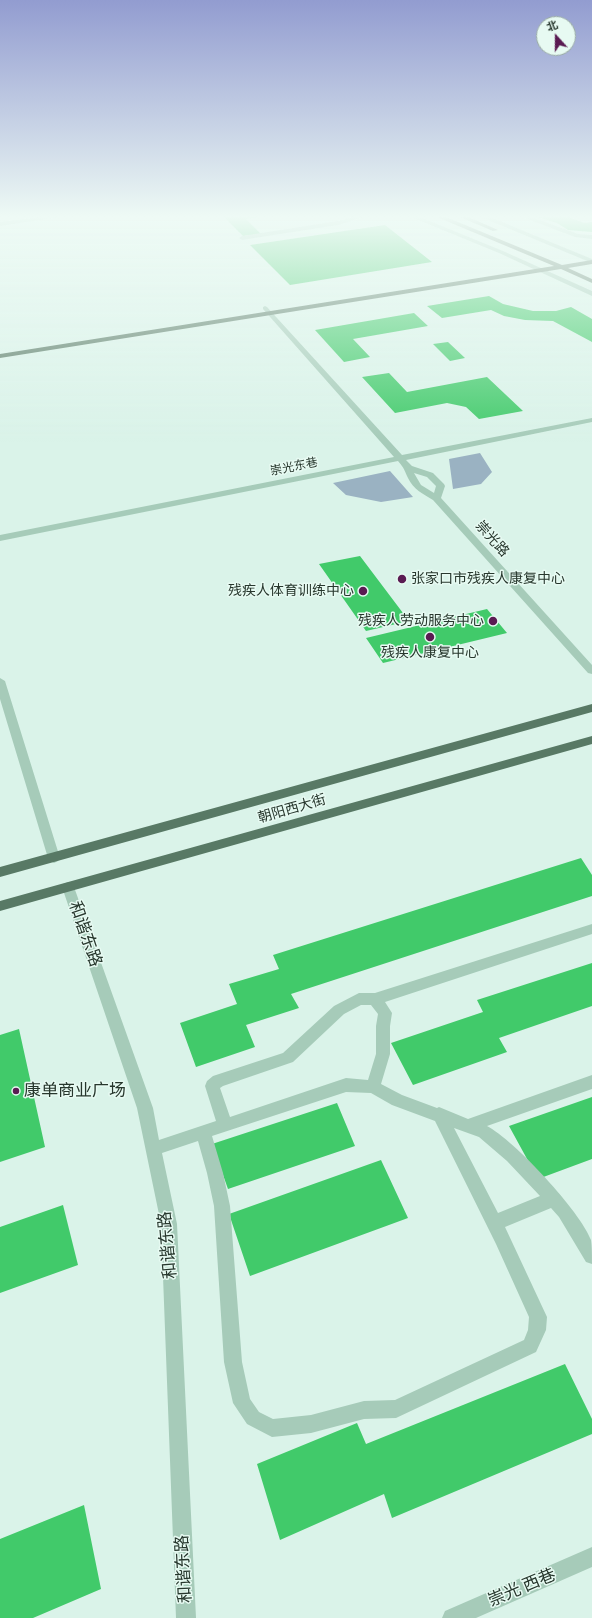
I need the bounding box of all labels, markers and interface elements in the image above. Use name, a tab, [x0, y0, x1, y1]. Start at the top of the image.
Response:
north arrow	[536, 16, 576, 56]
text: 北	[544, 17, 560, 34]
street label: 崇光东巷	[269, 455, 319, 479]
street label: 崇光路	[472, 518, 512, 560]
place label: 张家口市残疾人康复中心	[411, 571, 565, 587]
marker: 张家口市残疾人康复中心	[396, 573, 408, 585]
place label: 残疾人体育训练中心	[228, 583, 354, 599]
marker: 残疾人体育训练中心	[357, 585, 369, 597]
place label: 残疾人劳动服务中心	[358, 613, 484, 629]
marker: 残疾人劳动服务中心	[487, 615, 499, 627]
marker: 残疾人康复中心	[424, 631, 436, 643]
place label: 残疾人康复中心	[381, 645, 479, 661]
street label: 朝阳西大街	[256, 791, 328, 827]
street label: 和谐东路	[64, 899, 106, 969]
place label: 康单商业广场	[24, 1081, 126, 1101]
marker: 康单商业广场	[11, 1086, 21, 1096]
street label: 和谐东路	[155, 1210, 181, 1280]
street label: 和谐东路	[172, 1535, 196, 1603]
street label: 崇光 西巷	[485, 1565, 559, 1611]

